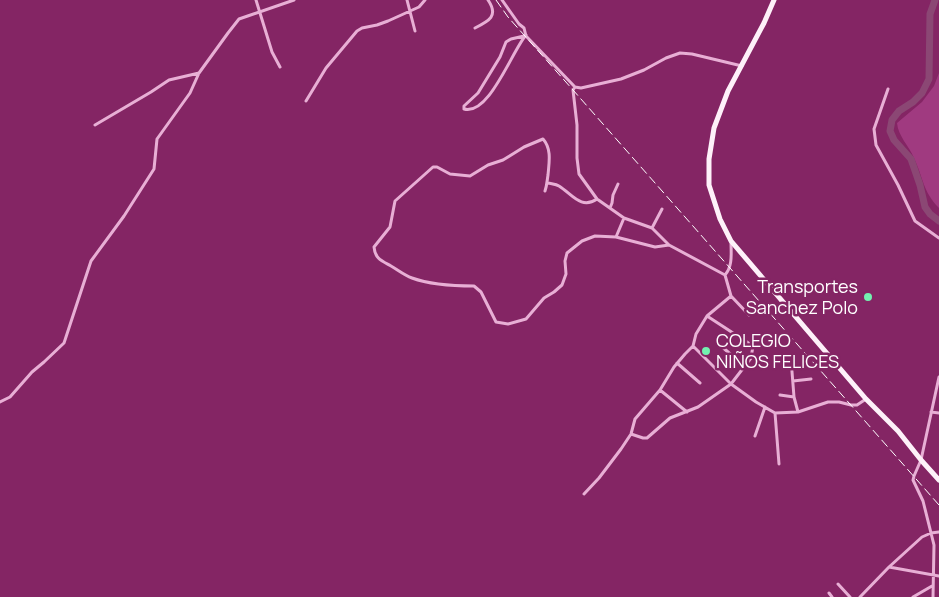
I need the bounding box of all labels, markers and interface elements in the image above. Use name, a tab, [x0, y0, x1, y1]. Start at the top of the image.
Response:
place label: Transportes Sanchez Polo	[746, 274, 858, 319]
marker: Transportes Sanchez Polo	[862, 291, 874, 303]
place label: COLEGIO NIÑOS FELICES	[716, 328, 839, 373]
marker: COLEGIO NIÑOS FELICES	[700, 345, 712, 357]

